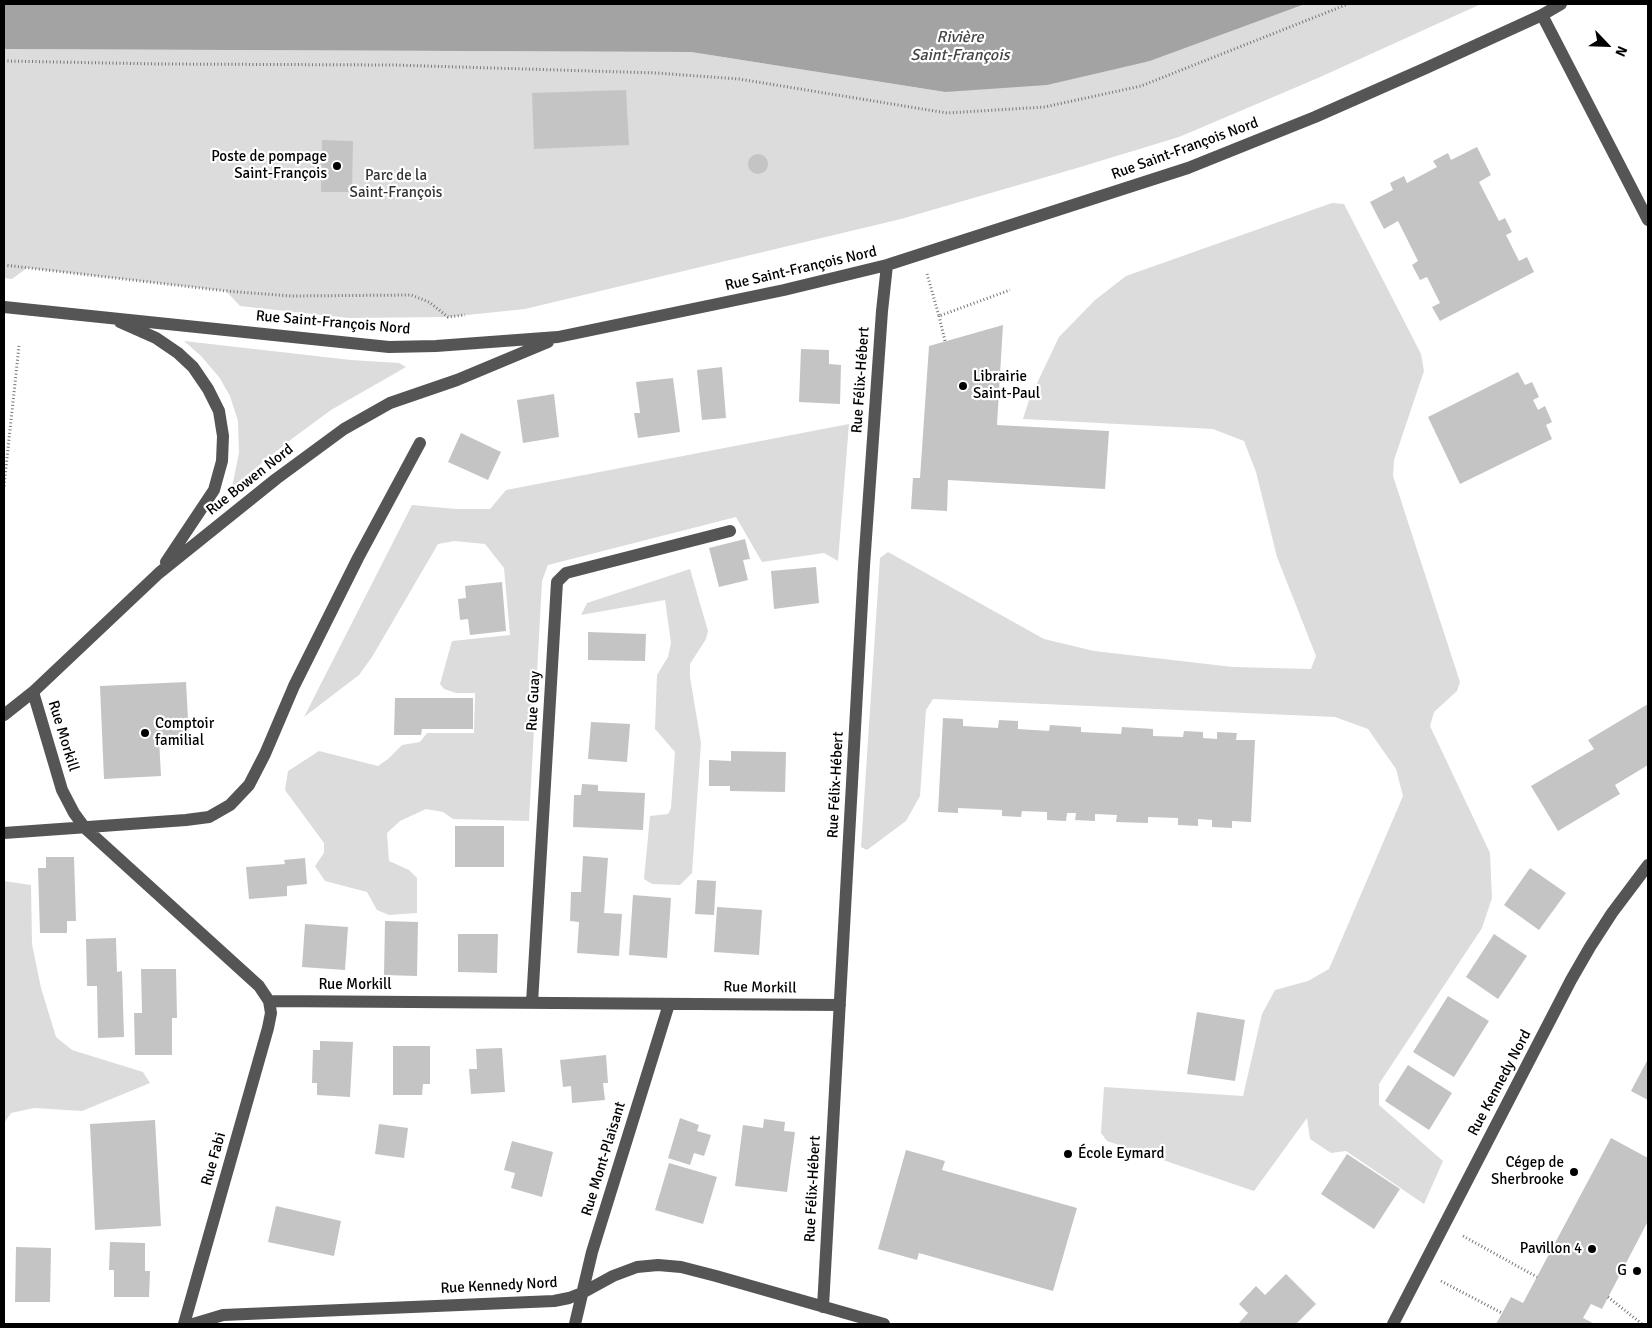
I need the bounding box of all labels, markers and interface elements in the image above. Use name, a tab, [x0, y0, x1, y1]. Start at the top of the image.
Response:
north arrow	[1582, 20, 1632, 70]
water label: Rivière Saint-François	[911, 28, 1009, 66]
text: N	[1611, 43, 1631, 59]
street label: Rue Saint-François Nord	[1109, 114, 1261, 184]
place label: Poste de pompage Saint-François	[211, 148, 327, 183]
marker: Poste de pompage Saint-François	[331, 160, 343, 172]
park label: Parc de la Saint-François	[350, 167, 442, 202]
street label: Rue Saint-François Nord	[723, 243, 879, 295]
street label: Rue Saint-François Nord	[255, 307, 411, 339]
street label: Rue Félix-Hébert	[848, 326, 874, 434]
place label: Librairie Saint-Paul	[973, 368, 1040, 403]
marker: Librairie Saint-Paul	[957, 380, 969, 392]
street label: Rue Bowen Nord	[203, 440, 297, 520]
street label: Rue Guay	[523, 671, 545, 731]
street label: Rue Morkill	[44, 698, 82, 774]
place label: Comptoir familial	[155, 715, 214, 750]
marker: Comptoir familial	[139, 727, 151, 739]
street label: Rue Félix-Hébert	[824, 731, 848, 839]
street label: Rue Morkill	[318, 976, 392, 994]
street label: Rue Morkill	[723, 978, 797, 998]
street label: Rue Kennedy Nord	[1465, 1027, 1535, 1139]
street label: Rue Mont-Plaisant	[578, 1100, 630, 1218]
street label: Rue Fabi	[198, 1130, 230, 1188]
street label: Rue Félix-Hébert	[801, 1135, 825, 1243]
place label: École Eymard	[1078, 1145, 1164, 1163]
marker: École Eymard	[1062, 1148, 1074, 1160]
place label: Cégep de Sherbrooke	[1491, 1154, 1564, 1189]
marker: Cégep de Sherbrooke	[1568, 1166, 1580, 1178]
place label: Pavillon 4	[1520, 1240, 1582, 1258]
marker: Pavillon 4	[1586, 1243, 1598, 1255]
place label: G	[1617, 1262, 1627, 1280]
marker: G	[1631, 1265, 1643, 1277]
street label: Rue Kennedy Nord	[440, 1274, 558, 1298]

